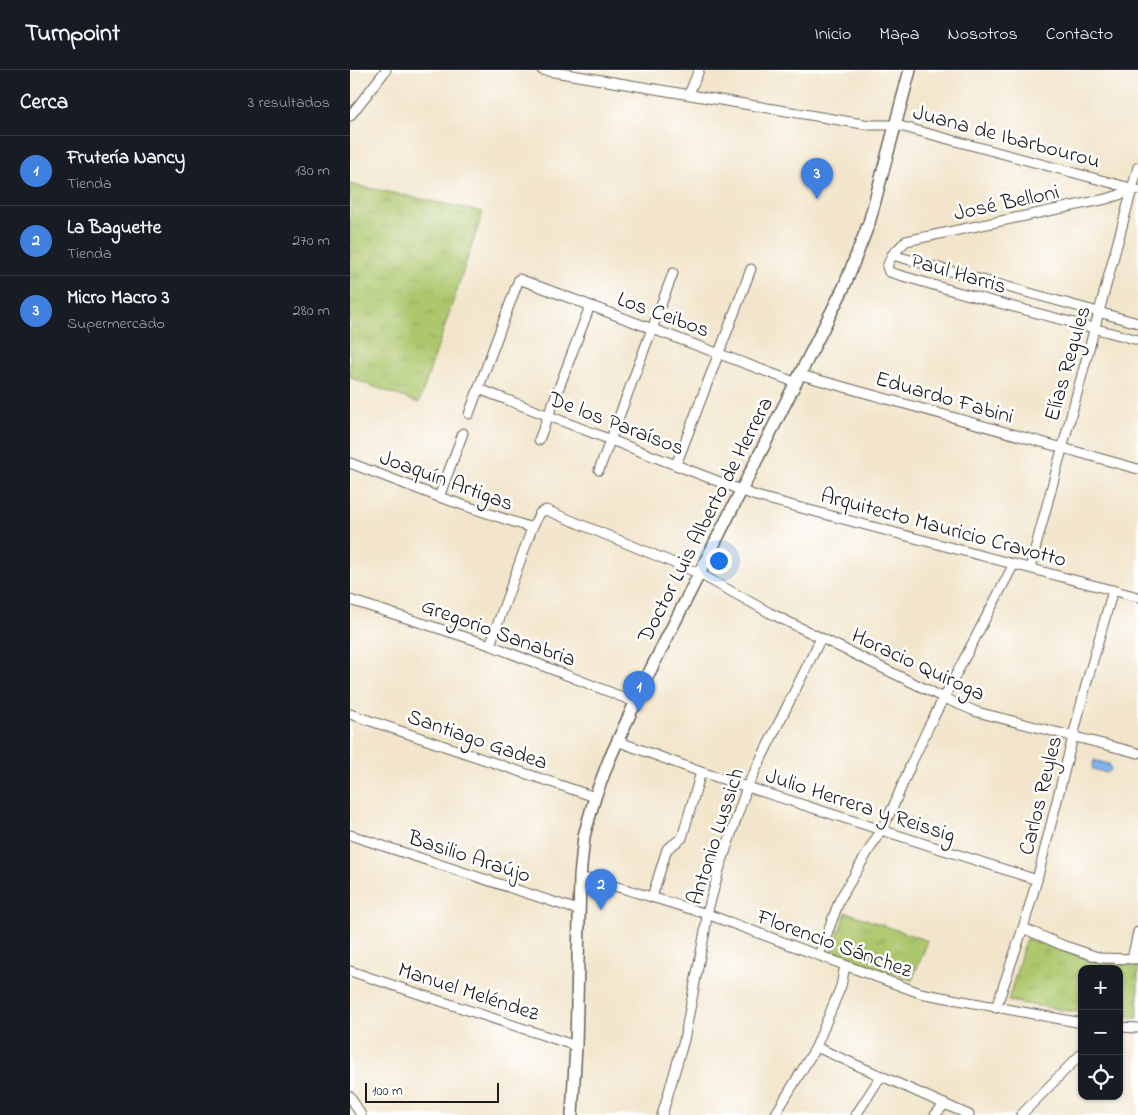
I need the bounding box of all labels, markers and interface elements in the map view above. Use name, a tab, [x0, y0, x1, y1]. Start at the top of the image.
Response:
text: Turnpoint	[25, 17, 120, 52]
text: Inicio	[814, 22, 851, 48]
text: Mapa	[879, 22, 920, 48]
text: Nosotros	[948, 22, 1018, 48]
text: Contacto	[1046, 22, 1113, 48]
text: Cerca	[20, 88, 68, 118]
text: 3 resultados	[248, 91, 330, 115]
street label: Juana de Ibarbourou	[909, 97, 1104, 178]
text: Frutería Nancy	[67, 145, 185, 172]
pin: 3	[801, 158, 833, 199]
text: 1	[33, 159, 39, 183]
text: 130 m	[295, 159, 330, 183]
text: Tienda	[67, 172, 112, 196]
street label: José Belloni	[951, 177, 1062, 231]
text: La Baguette	[67, 215, 161, 242]
text: 2	[32, 229, 40, 253]
text: 270 m	[292, 229, 330, 253]
text: Tienda	[67, 242, 112, 266]
street label: Paul Harris	[906, 246, 1010, 304]
street label: Los Ceibos	[612, 284, 714, 347]
text: Micro Macro 3	[67, 285, 170, 312]
text: 3	[33, 299, 39, 323]
text: 280 m	[293, 299, 330, 323]
street label: Elías Regules	[1037, 302, 1102, 426]
text: Supermercado	[67, 312, 165, 336]
street label: Eduardo Fabini	[871, 364, 1017, 434]
street label: De los Paraísos	[542, 384, 688, 465]
street label: Doctor Luis Alberto de Herrera	[630, 392, 783, 650]
street label: Joaquín Artigas	[374, 443, 518, 522]
street label: Arquitecto Mauricio Cravotto	[817, 481, 1070, 577]
your location	[706, 548, 732, 574]
street label: Gregorio Sanabria	[416, 591, 580, 678]
street label: Horacio Quiroga	[845, 621, 990, 712]
pin: 1	[623, 671, 655, 712]
street label: Santiago Gadea	[402, 702, 552, 781]
street label: Carlos Reyles	[1012, 733, 1073, 859]
street label: Julio Herrera y Reissig	[761, 761, 959, 854]
street label: Antonio Lussich	[680, 764, 754, 910]
street label: Basilio Araújo	[403, 823, 534, 893]
pin: 2	[585, 869, 617, 910]
street label: Florencio Sánchez	[751, 902, 917, 988]
street label: Manuel Meléndez	[393, 955, 544, 1031]
map controls	[1078, 965, 1123, 1100]
button: +	[1078, 965, 1123, 1010]
button: −	[1078, 1010, 1123, 1055]
button: locate	[1078, 1055, 1123, 1100]
scale bar	[365, 1080, 499, 1103]
text: 100 m	[372, 1081, 403, 1102]

